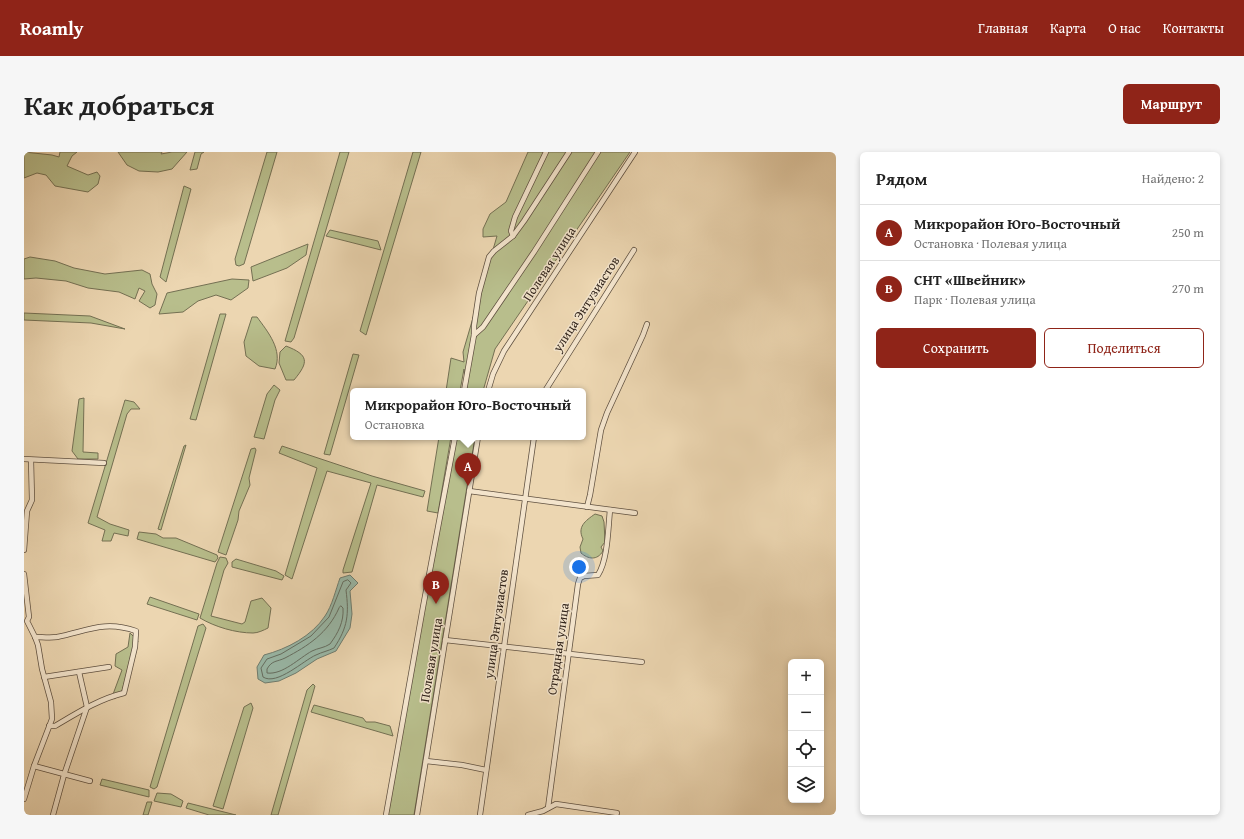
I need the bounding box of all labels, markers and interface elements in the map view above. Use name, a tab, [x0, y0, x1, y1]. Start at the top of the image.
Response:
text: Roamly	[20, 14, 84, 42]
text: Главная	[978, 18, 1028, 38]
text: Карта	[1050, 18, 1086, 38]
text: О нас	[1108, 18, 1141, 38]
text: Контакты	[1163, 18, 1224, 38]
text: Как добраться	[24, 84, 214, 125]
button: Маршрут	[1123, 84, 1220, 124]
text: Рядом	[876, 166, 927, 191]
text: Найдено: 2	[1142, 169, 1204, 188]
text: Микрорайон Юго-Восточный	[914, 213, 1120, 234]
street label: Полевая улица	[518, 222, 581, 305]
text: A	[885, 223, 893, 242]
text: 250 m	[1172, 223, 1204, 242]
text: Остановка · Полевая улица	[914, 234, 1067, 253]
street label: улица Энтузиастов	[547, 253, 624, 356]
text: СНТ «Швейник»	[914, 269, 1026, 290]
text: B	[885, 279, 893, 298]
text: 270 m	[1172, 279, 1204, 298]
text: Парк · Полевая улица	[914, 290, 1036, 309]
button: Сохранить	[876, 328, 1036, 368]
button: Поделиться	[1044, 328, 1204, 368]
popup	[350, 388, 586, 440]
text: Микрорайон Юго-Восточный	[365, 394, 571, 415]
text: Остановка	[365, 415, 424, 434]
pin: A	[455, 453, 481, 486]
your location	[569, 557, 589, 577]
street label: улица Энтузиастов	[479, 568, 513, 681]
pin: B	[423, 571, 449, 604]
street label: Отрадная улица	[542, 601, 574, 696]
street label: Полевая улица	[415, 616, 447, 704]
map controls	[788, 659, 824, 803]
button: +	[788, 659, 824, 695]
button: −	[788, 695, 824, 731]
button: locate	[788, 731, 824, 767]
button: layers	[788, 767, 824, 803]

